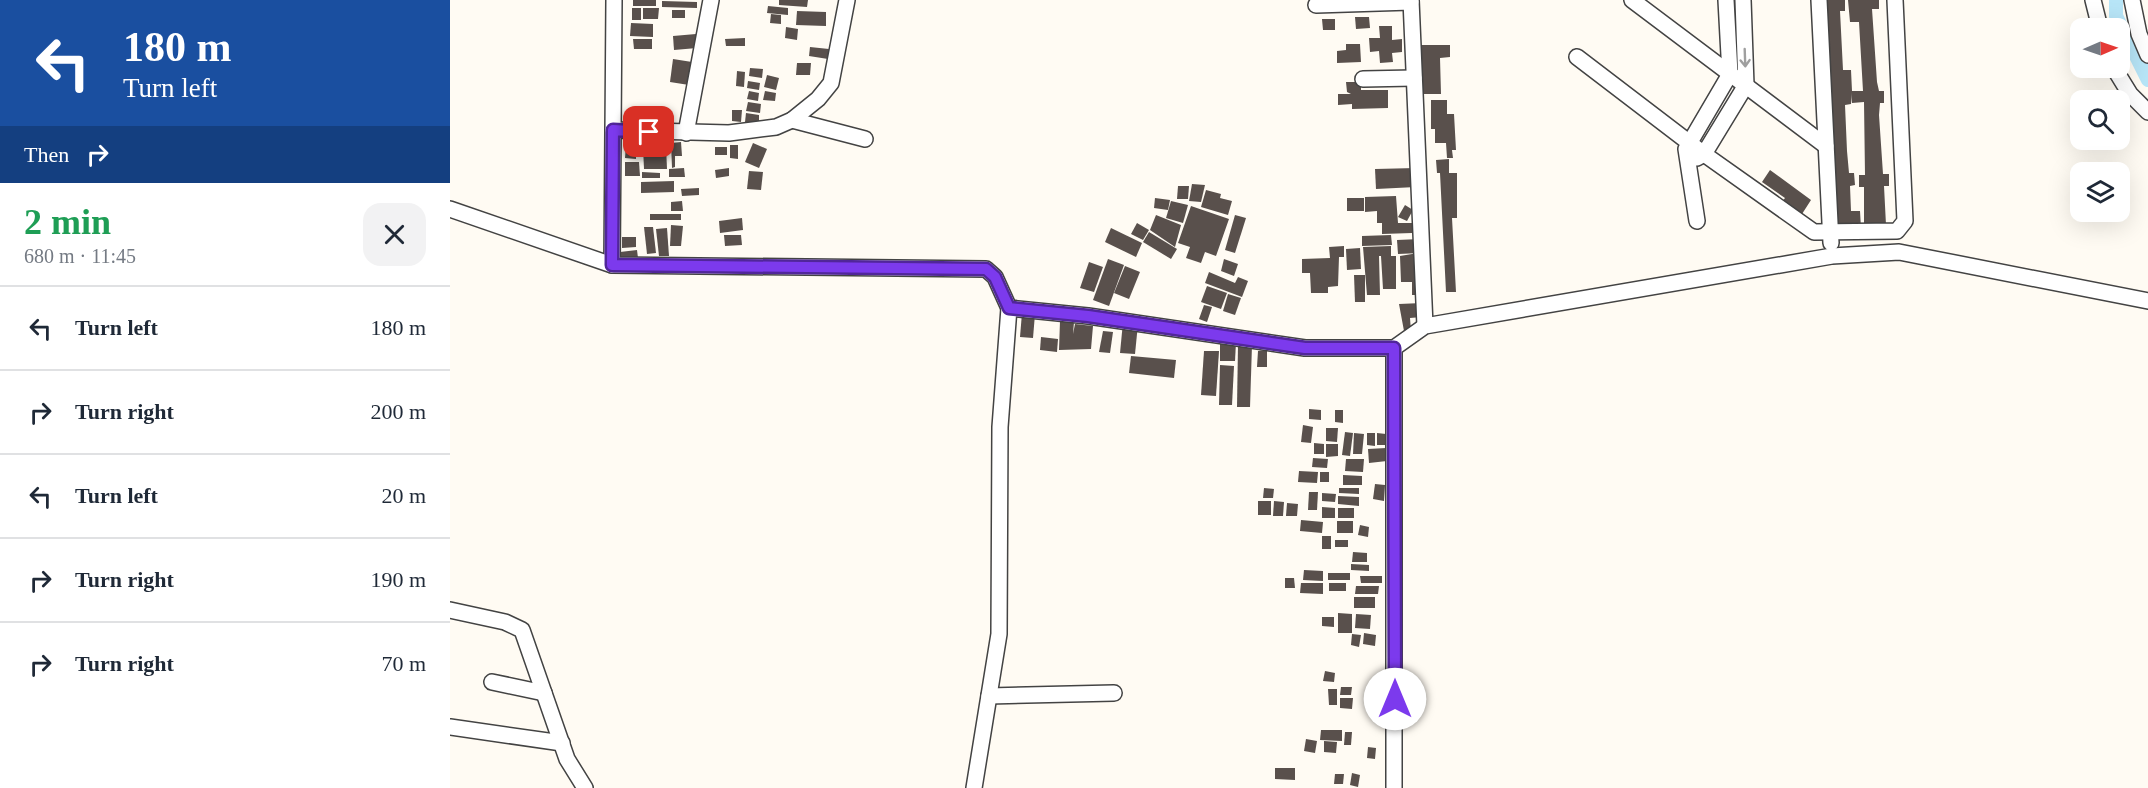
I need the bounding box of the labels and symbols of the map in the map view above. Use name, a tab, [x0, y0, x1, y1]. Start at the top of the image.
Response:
north arrow	[2070, 18, 2130, 78]
one-way arrow	[1740, 48, 1751, 68]
pin	[623, 106, 674, 157]
position arrow	[1363, 667, 1427, 731]

